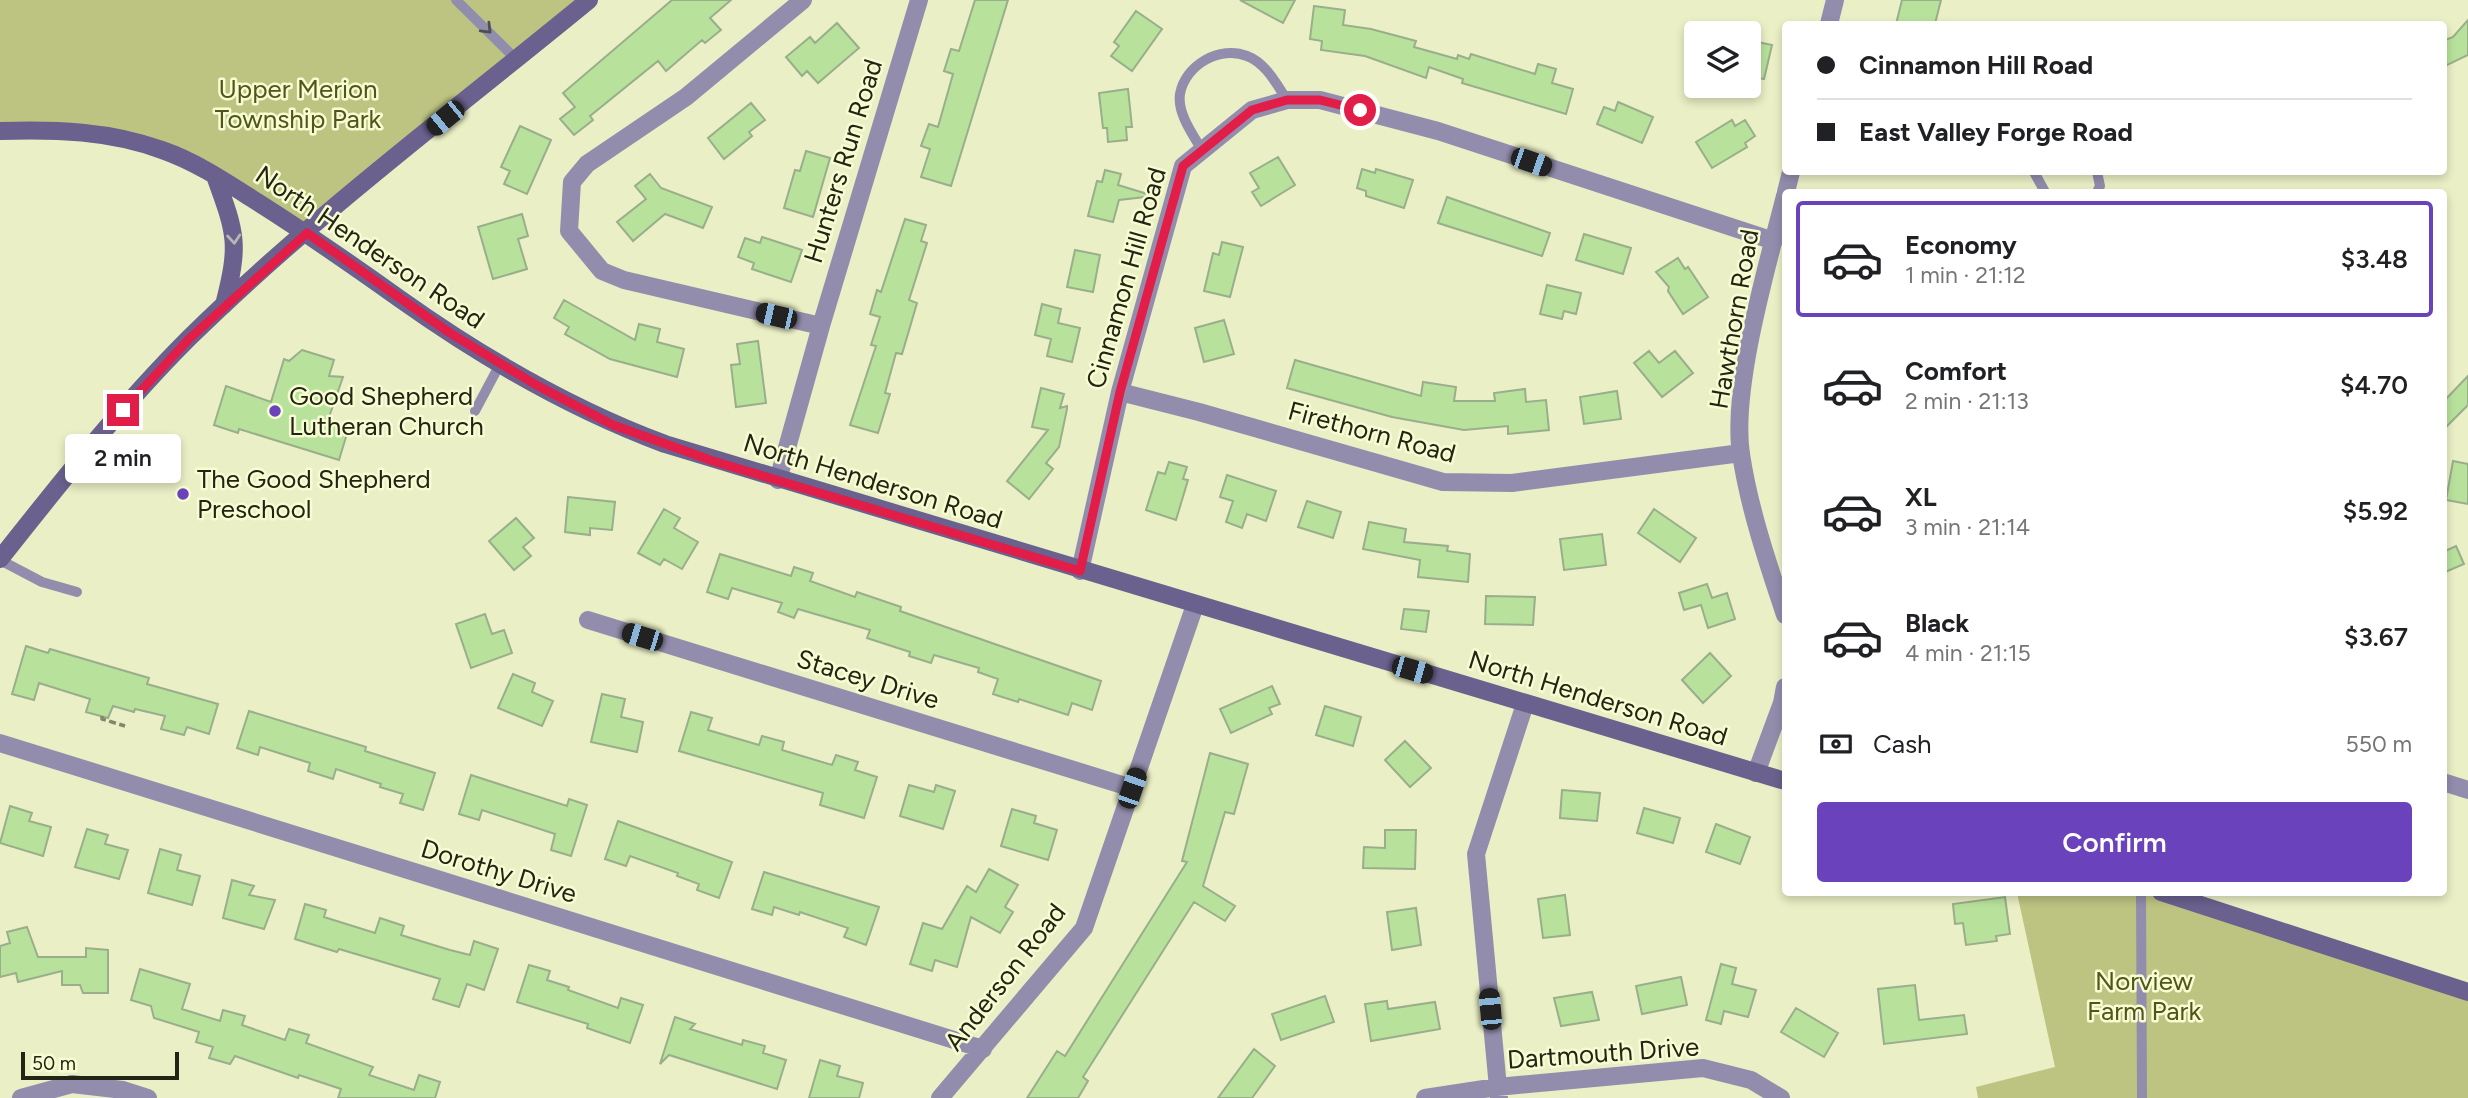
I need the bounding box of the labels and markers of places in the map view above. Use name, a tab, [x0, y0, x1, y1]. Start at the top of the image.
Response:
place label: Good Shepherd Lutheran Church	[289, 380, 484, 442]
marker: Good Shepherd Lutheran Church	[267, 403, 283, 419]
place label: The Good Shepherd Preschool	[197, 463, 431, 525]
marker: The Good Shepherd Preschool	[175, 486, 191, 502]

